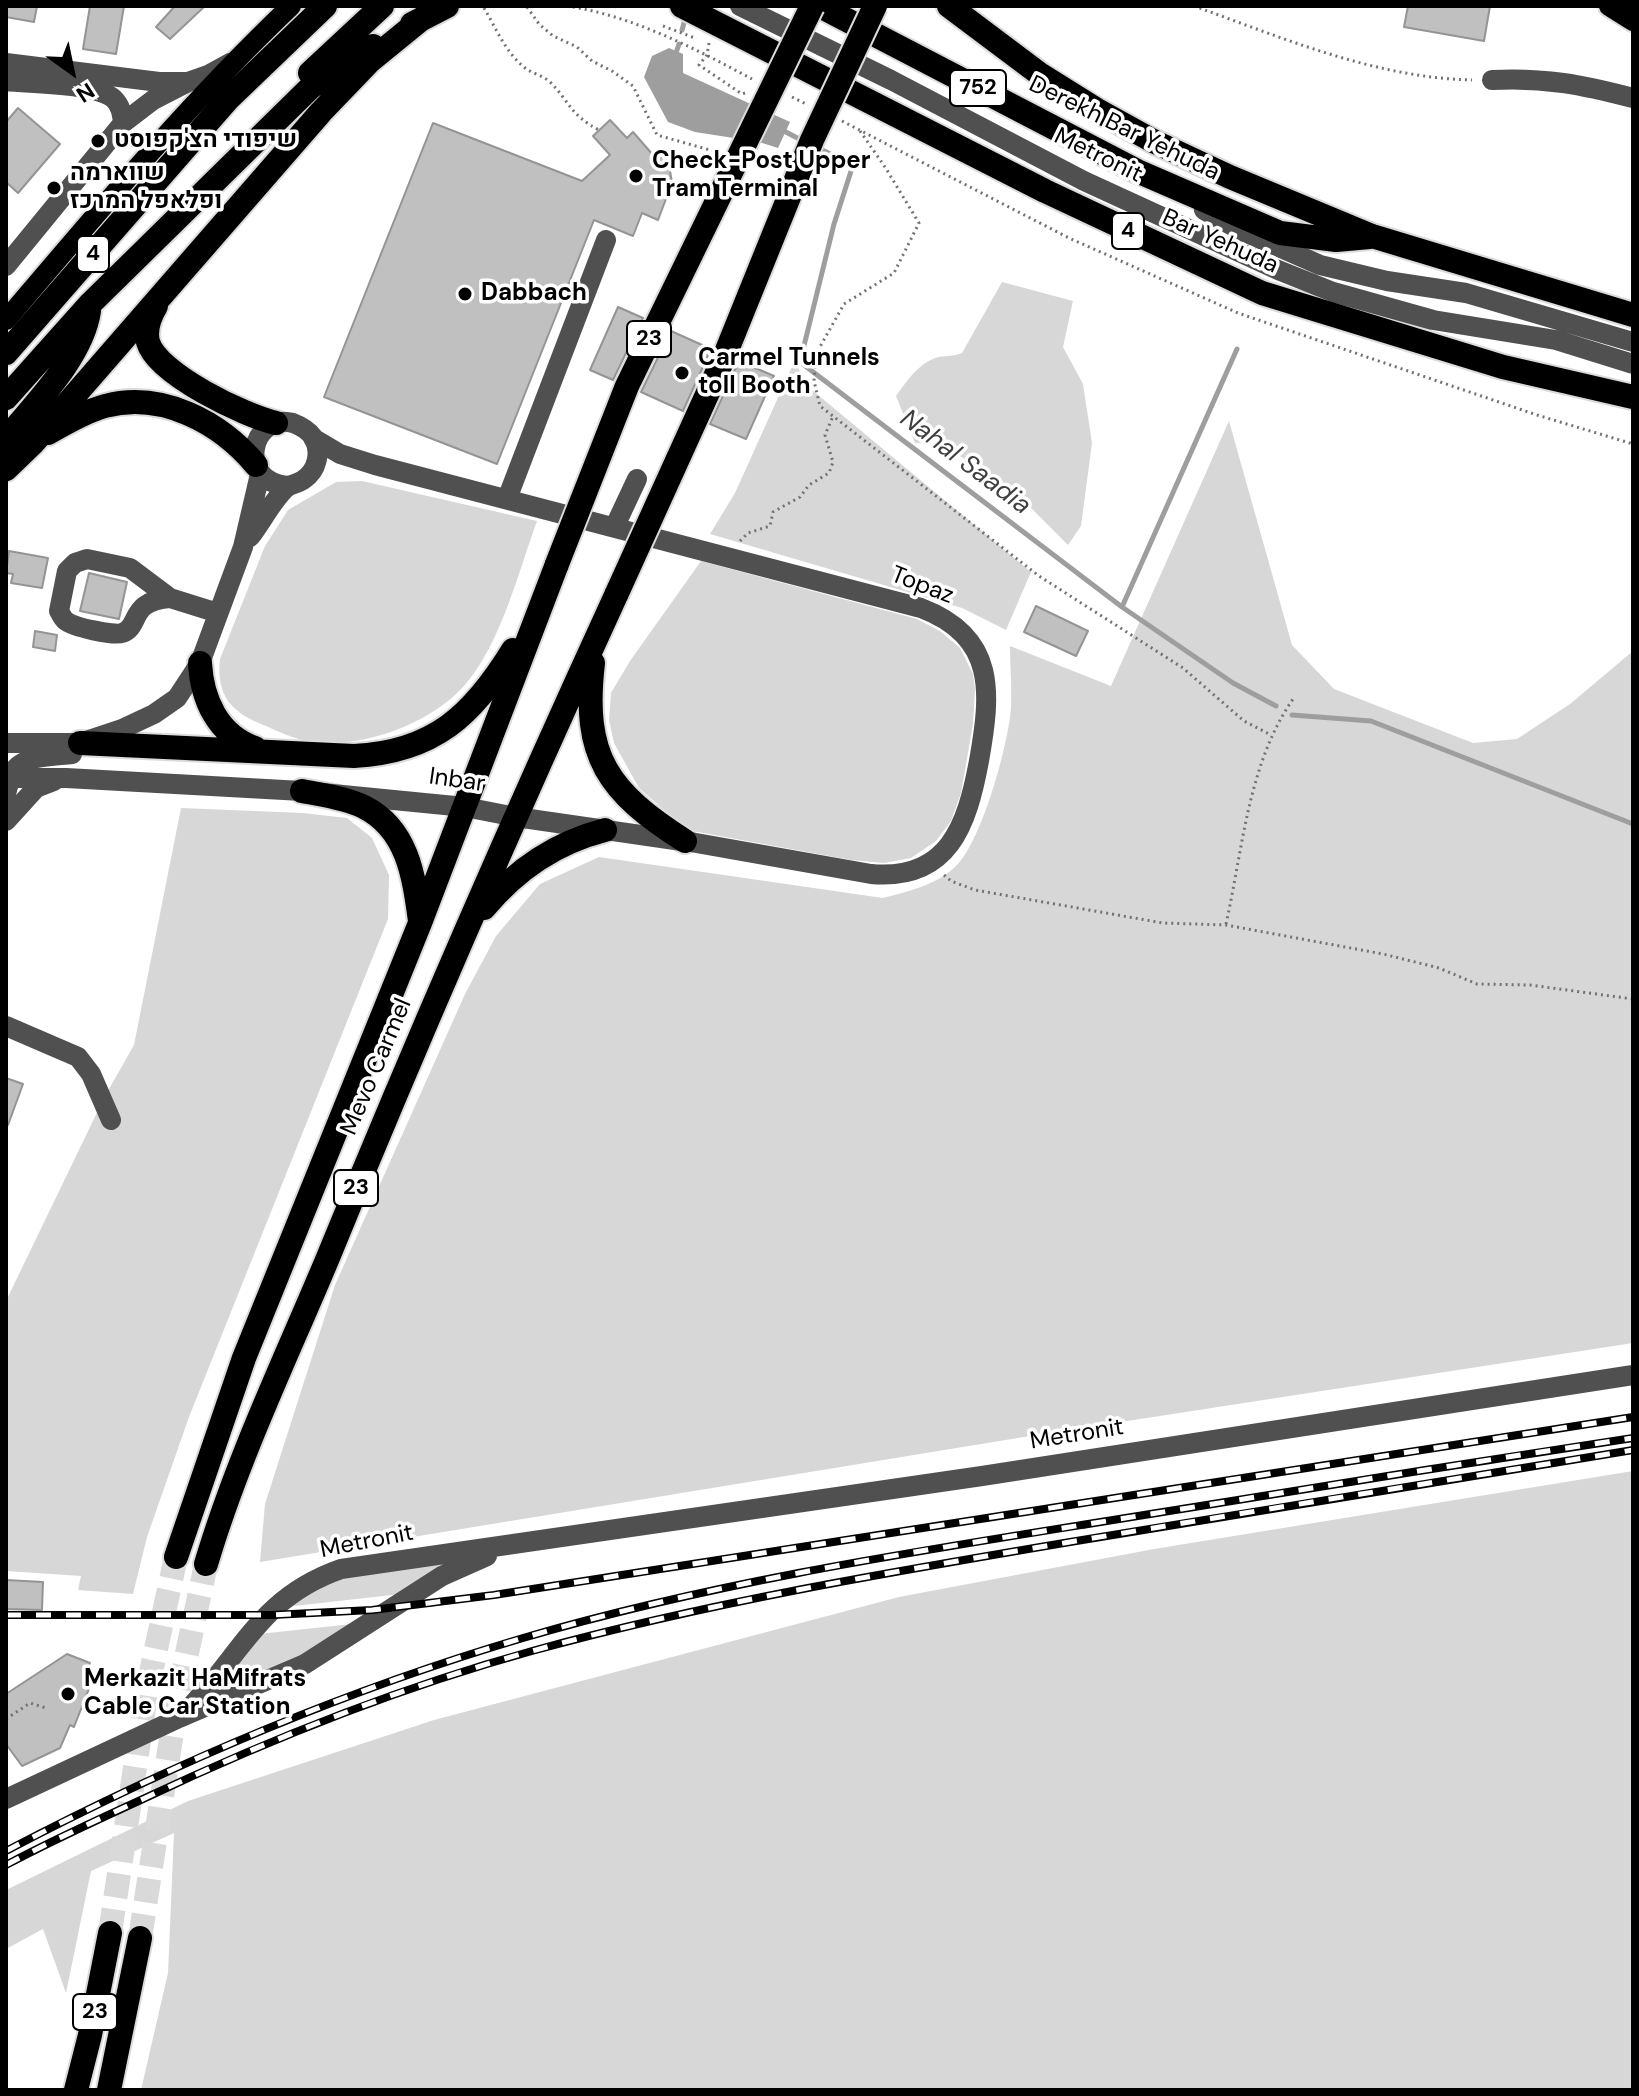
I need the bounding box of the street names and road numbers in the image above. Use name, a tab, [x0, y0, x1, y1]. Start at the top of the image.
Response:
road number: 752	[950, 70, 1006, 106]
street label: Derekh Bar Yehuda	[1024, 70, 1224, 188]
street label: Metronit	[1049, 122, 1147, 190]
street label: Bar Yehuda	[1158, 204, 1282, 280]
road number: 4	[1112, 213, 1144, 249]
road number: 4	[77, 236, 109, 272]
road number: 23	[627, 321, 671, 357]
street label: Topaz	[887, 561, 957, 611]
street label: Inbar	[427, 763, 487, 799]
street label: Mevo Carmel	[335, 994, 419, 1140]
road number: 23	[334, 1170, 378, 1206]
street label: Metronit	[1028, 1413, 1126, 1457]
street label: Metronit	[318, 1519, 416, 1565]
road number: 23	[73, 1994, 117, 2030]

